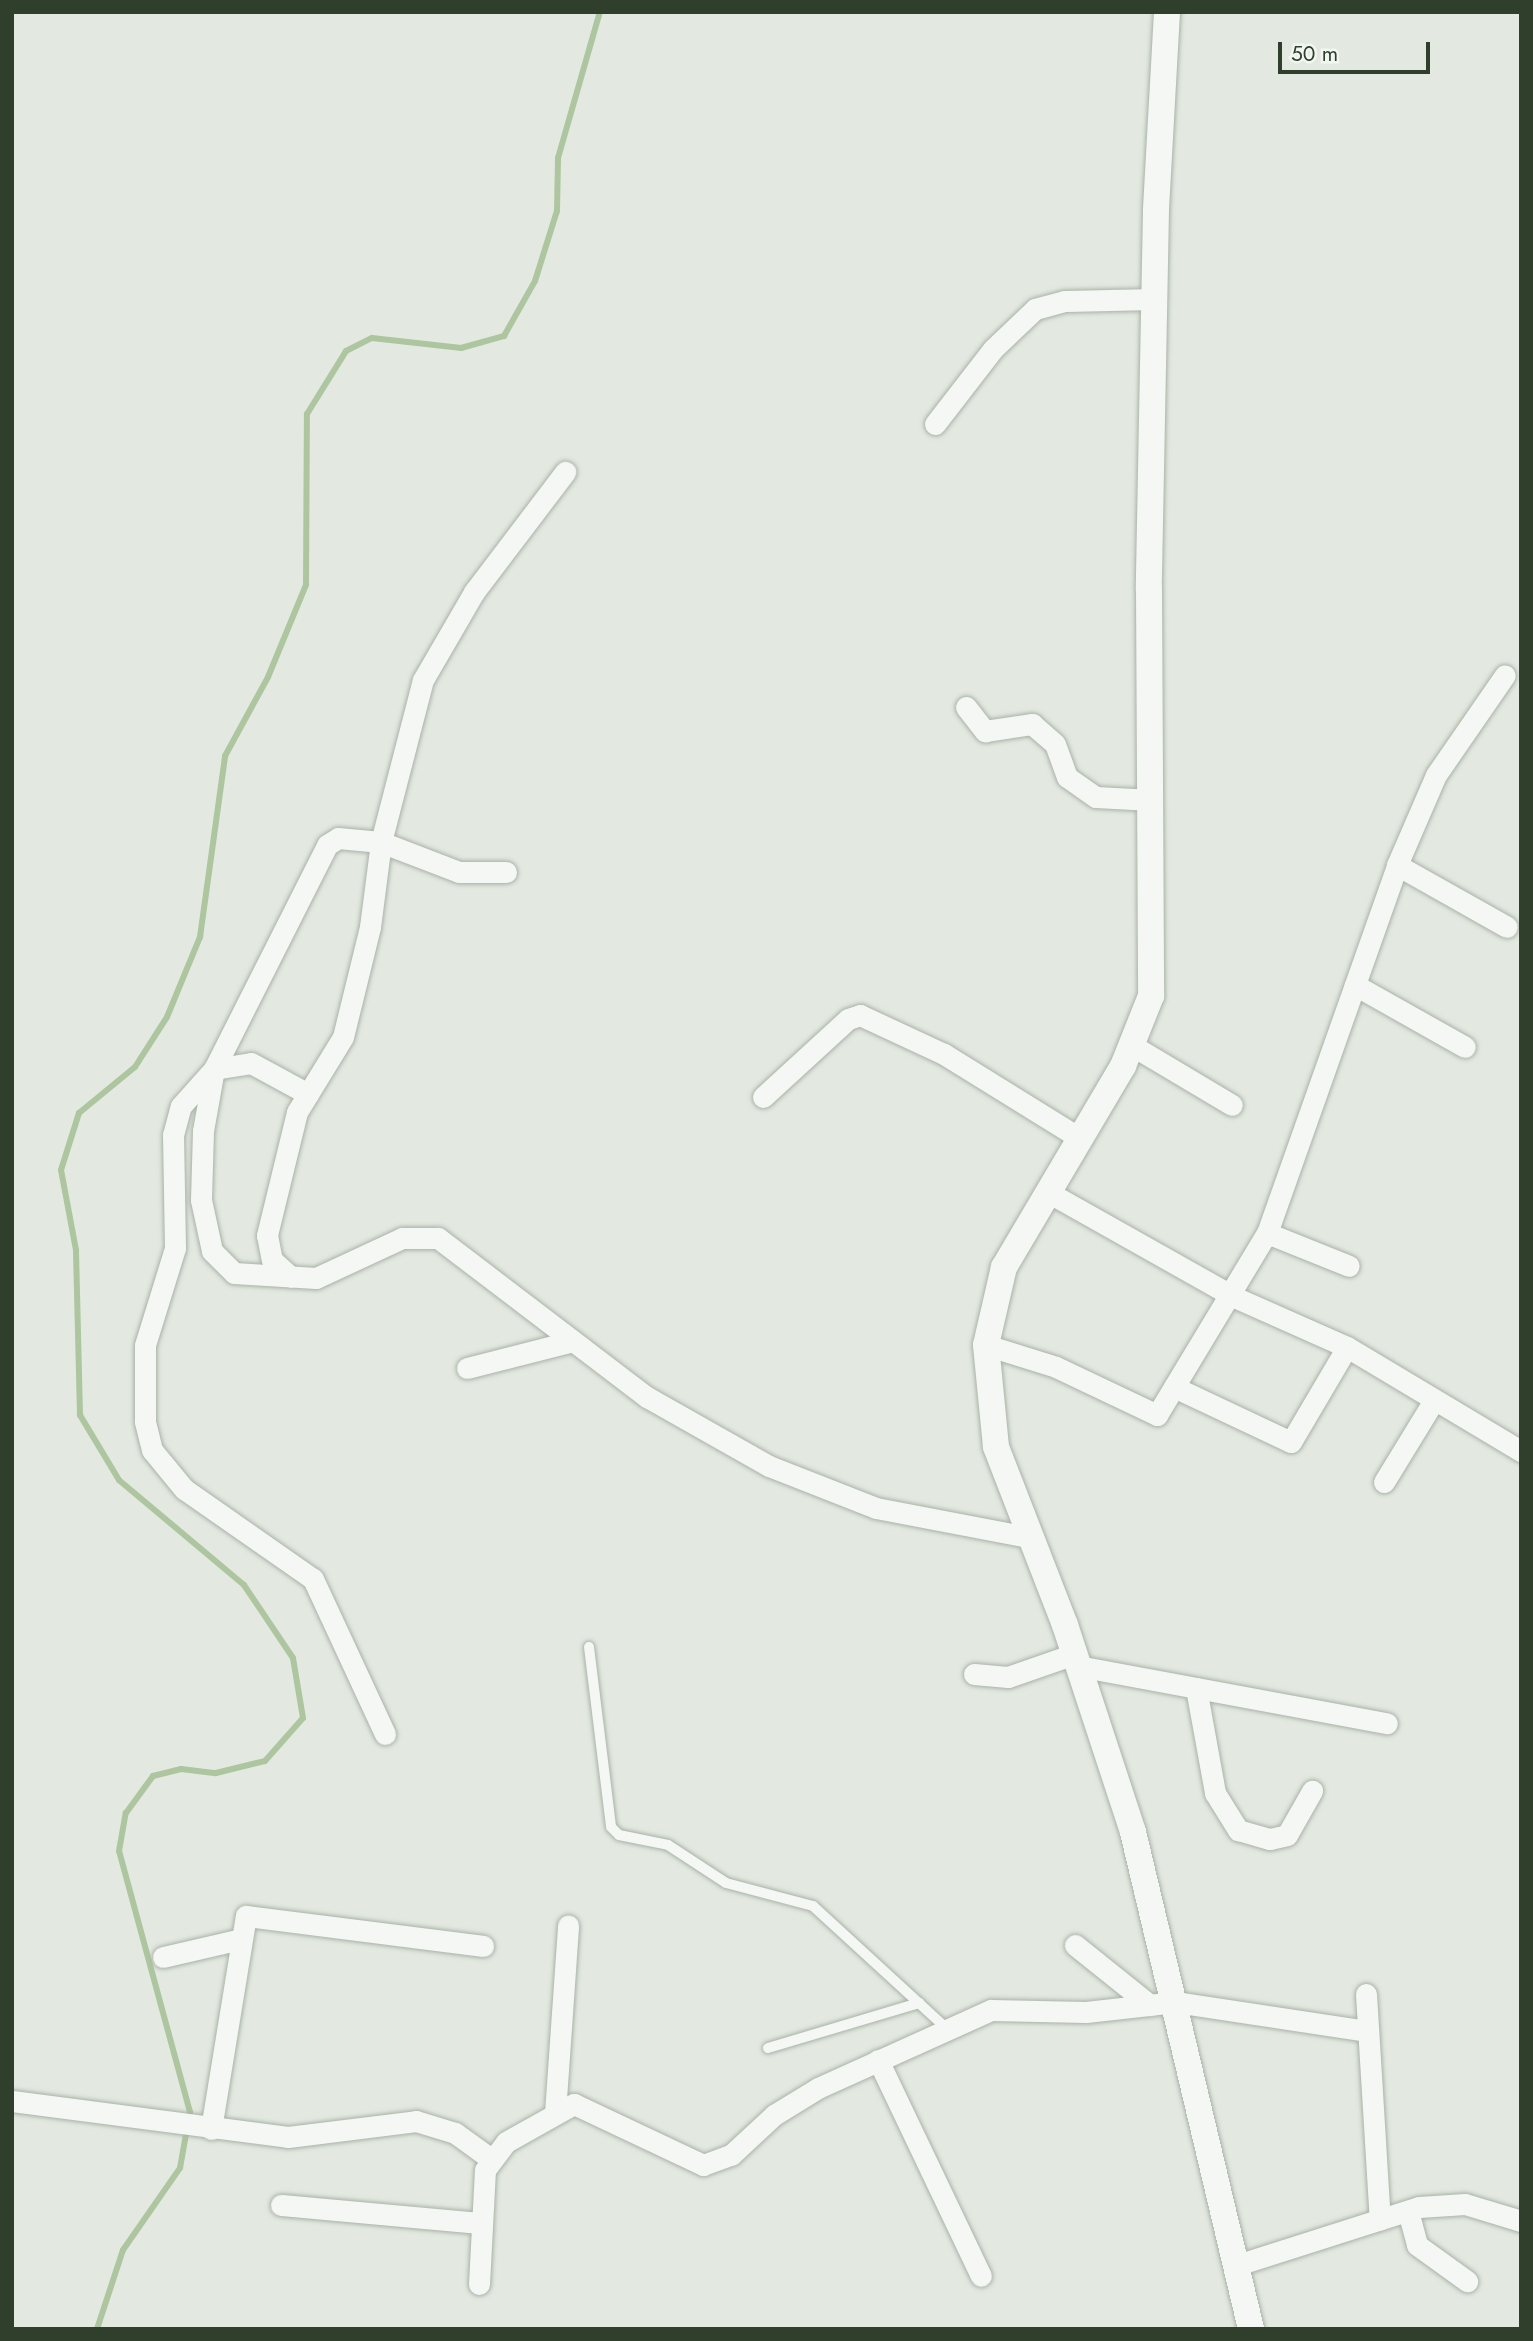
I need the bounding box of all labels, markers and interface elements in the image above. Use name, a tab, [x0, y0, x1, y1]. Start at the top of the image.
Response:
scale bar	[1281, 28, 1433, 72]
text: 50 m	[1291, 39, 1338, 69]

